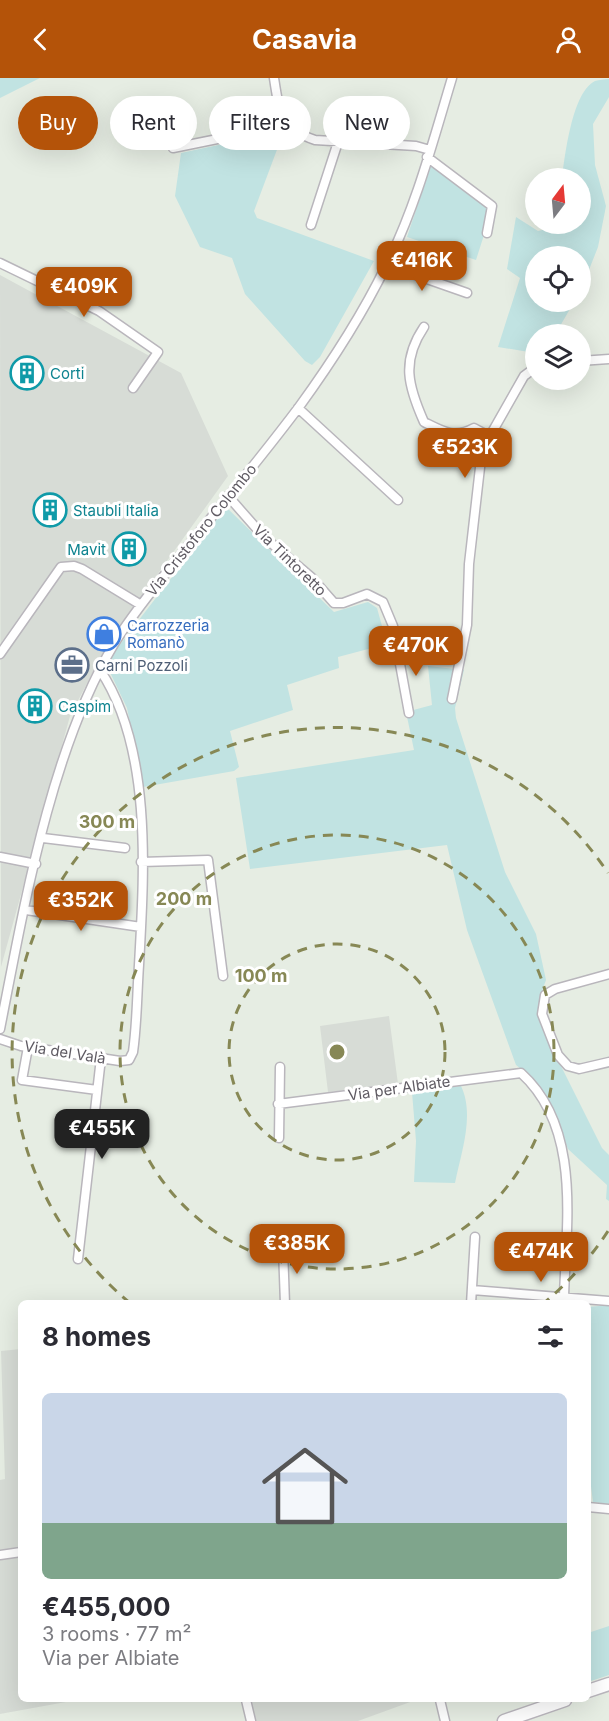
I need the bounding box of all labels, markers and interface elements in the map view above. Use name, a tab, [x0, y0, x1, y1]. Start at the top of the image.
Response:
icon: back	[24, 23, 57, 56]
text: Casavia	[252, 23, 357, 56]
icon: person	[552, 23, 585, 56]
chip: Buy	[18, 96, 98, 150]
chip: Rent	[110, 96, 197, 150]
chip: Filters	[209, 96, 311, 150]
chip: New	[323, 96, 410, 150]
north arrow	[525, 168, 591, 234]
map controls	[525, 168, 591, 390]
pin: €416K	[380, 241, 464, 292]
button: locate	[525, 246, 591, 312]
text: €416K	[391, 248, 453, 272]
pin: €409K	[42, 267, 126, 318]
text: €409K	[50, 274, 118, 298]
button: layers	[525, 324, 591, 390]
building icon: Corti	[9, 355, 45, 391]
place label: Corti	[50, 364, 84, 383]
pin: €523K	[423, 428, 507, 479]
text: €523K	[432, 435, 498, 459]
street label: Via Cristoforo Colombo	[142, 460, 260, 600]
building icon: Staubli Italia	[32, 492, 68, 528]
place label: Staubli Italia	[73, 501, 159, 520]
street label: Via Tintoretto	[249, 520, 331, 600]
building icon: Mavit	[111, 531, 147, 567]
place label: Mavit	[67, 540, 106, 559]
shop icon: Carrozzeria Romanò	[86, 616, 122, 652]
place label: Carrozzeria Romanò	[127, 616, 209, 652]
pin: €470K	[374, 626, 458, 677]
text: €470K	[383, 633, 449, 657]
office icon: Carni Pozzoli	[54, 647, 90, 683]
place label: Carni Pozzoli	[95, 656, 188, 675]
building icon: Caspim	[17, 688, 53, 724]
place label: Caspim	[58, 697, 111, 716]
text: 300 m	[79, 811, 135, 832]
pin: €352K	[39, 881, 123, 932]
text: €352K	[48, 888, 114, 912]
text: 200 m	[156, 888, 212, 909]
text: 100 m	[235, 965, 287, 986]
street label: Via del Valà	[23, 1036, 107, 1068]
centre of rings	[327, 1042, 347, 1062]
street label: Via per Albiate	[347, 1071, 451, 1105]
pin: €455K	[60, 1109, 144, 1160]
text: €455K	[68, 1116, 136, 1140]
pin: €385K	[255, 1224, 339, 1275]
text: €385K	[264, 1231, 330, 1255]
pin: €474K	[499, 1232, 583, 1283]
text: €474K	[508, 1239, 574, 1263]
icon: filters	[534, 1320, 567, 1353]
text: 8 homes	[42, 1321, 151, 1352]
icon: home	[251, 1432, 359, 1540]
text: €455,000	[42, 1591, 171, 1622]
text: 3 rooms · 77 m²	[42, 1622, 191, 1646]
text: Via per Albiate	[42, 1646, 180, 1670]

